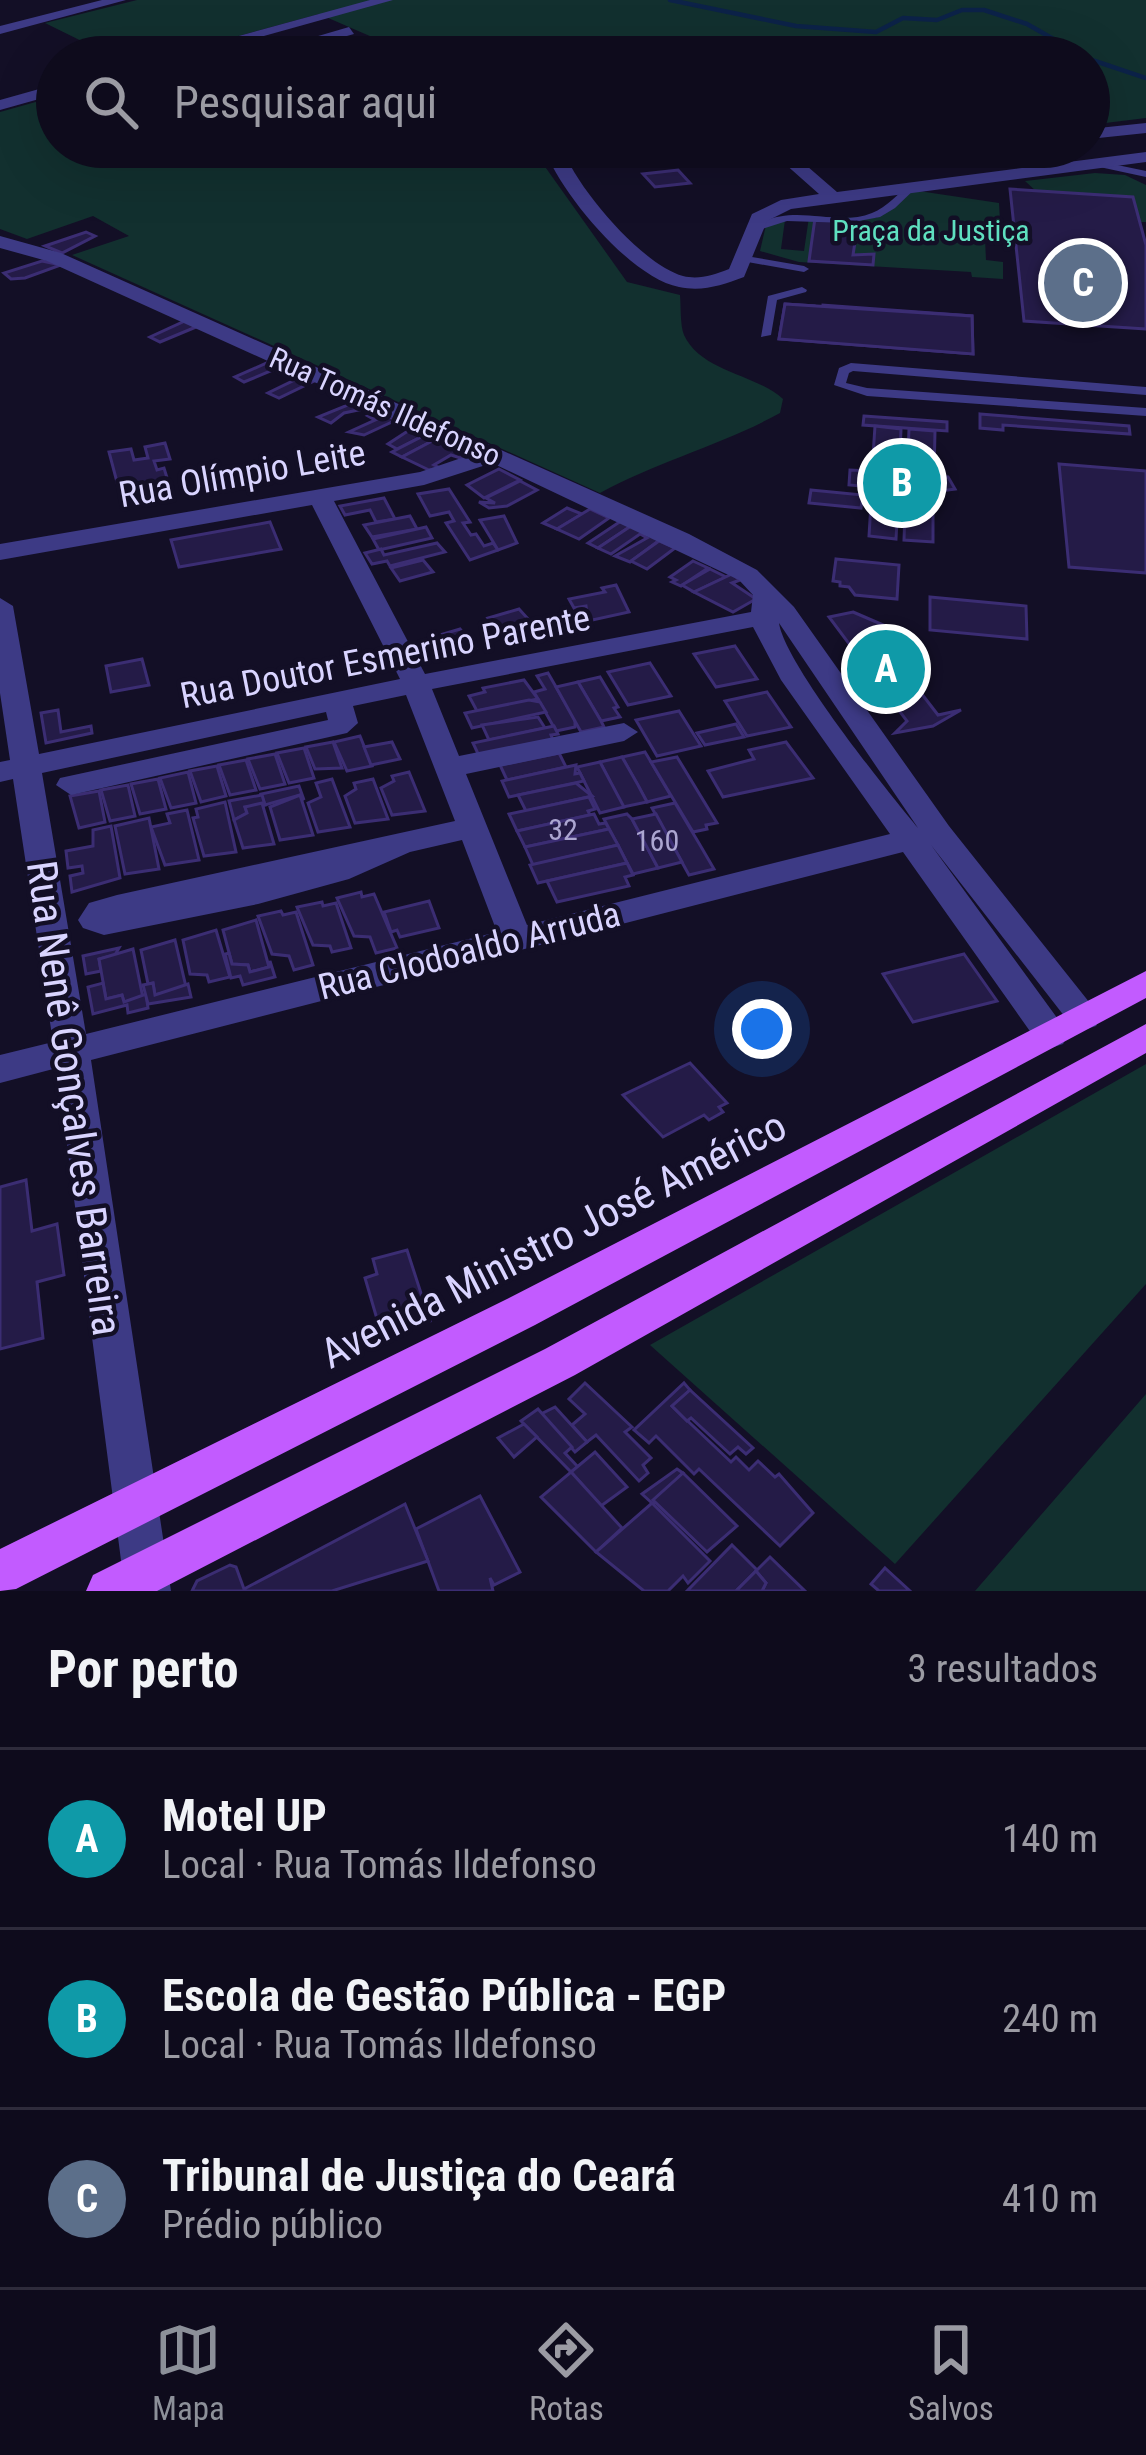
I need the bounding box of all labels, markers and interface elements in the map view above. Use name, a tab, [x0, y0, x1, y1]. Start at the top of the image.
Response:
search box	[36, 36, 1110, 168]
icon: search	[78, 69, 144, 135]
text: Pesquisar aqui	[174, 76, 437, 129]
park label: Praça da Justiça	[832, 213, 1030, 248]
pin: C	[1044, 238, 1122, 328]
street label: Rua Tomás Ildefonso	[264, 340, 506, 473]
street label: Rua Olímpio Leite	[116, 432, 369, 516]
pin: B	[863, 438, 941, 528]
street label: Rua Doutor Esmerino Parente	[177, 597, 594, 717]
pin: A	[847, 624, 925, 714]
house number: 32	[548, 812, 578, 847]
house number: 160	[635, 823, 679, 858]
street label: Rua Nenê Gonçalves Barreira	[17, 857, 132, 1339]
street label: Rua Clodoaldo Arruda	[314, 893, 625, 1009]
your location	[732, 999, 792, 1059]
street label: Avenida Ministro José Américo	[312, 1101, 794, 1378]
text: Por perto	[48, 1640, 239, 1699]
text: 3 resultados	[907, 1646, 1098, 1692]
text: Motel UP	[162, 1789, 327, 1842]
text: A	[75, 1816, 99, 1862]
text: 140 m	[1002, 1816, 1098, 1862]
text: Local · Rua Tomás Ildefonso	[162, 1842, 597, 1888]
text: Escola de Gestão Pública - EGP	[162, 1969, 726, 2022]
text: B	[76, 1996, 98, 2042]
text: 240 m	[1002, 1996, 1098, 2042]
text: Local · Rua Tomás Ildefonso	[162, 2022, 597, 2068]
text: Tribunal de Justiça do Ceará	[162, 2149, 676, 2202]
text: C	[76, 2176, 98, 2222]
text: 410 m	[1002, 2176, 1098, 2222]
text: Prédio público	[162, 2202, 383, 2248]
tab: Mapa	[152, 2317, 225, 2428]
tab: Rotas	[529, 2317, 604, 2428]
tab: Salvos	[908, 2317, 994, 2428]

